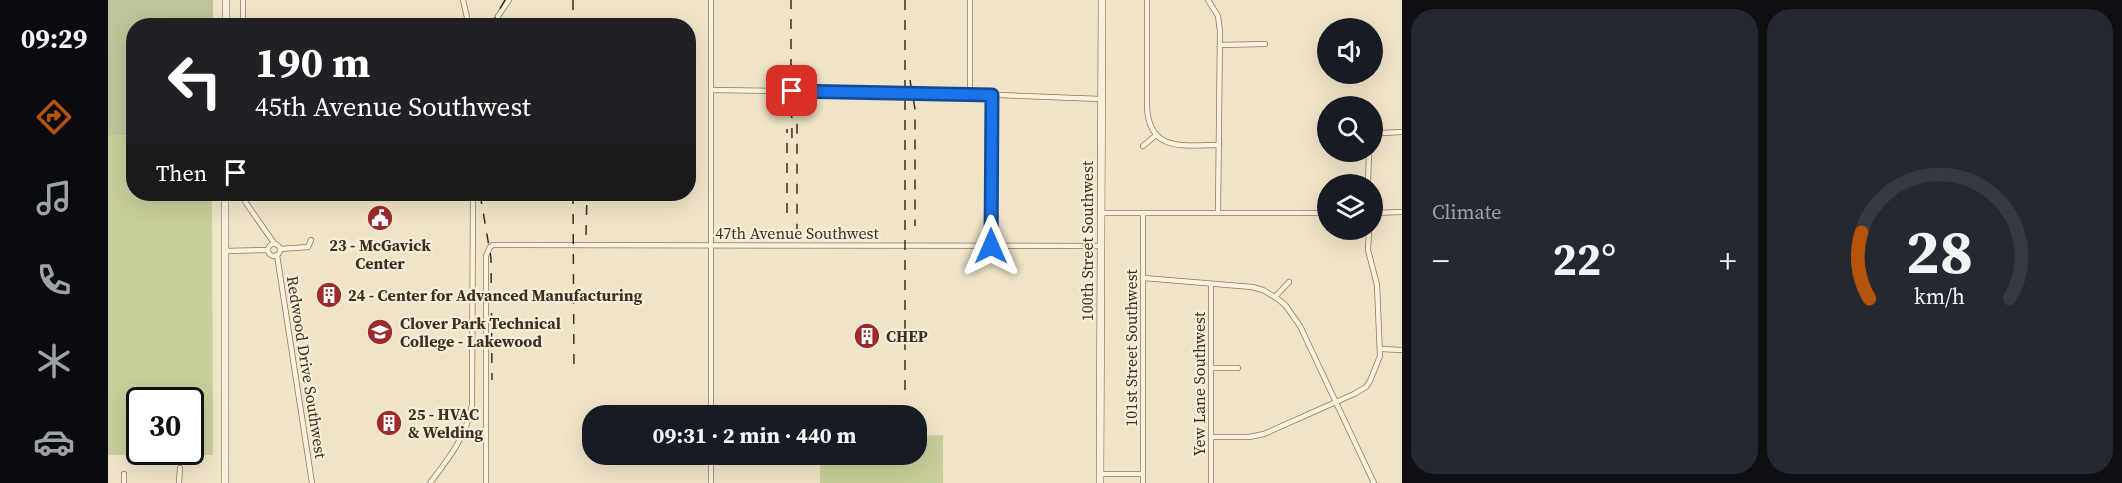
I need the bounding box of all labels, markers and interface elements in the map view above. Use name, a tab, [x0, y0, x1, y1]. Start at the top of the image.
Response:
map controls	[1317, 18, 1383, 240]
button: sound	[1317, 18, 1383, 84]
text: 09:29	[21, 20, 87, 57]
text: 190 m	[255, 33, 370, 91]
icon: left	[156, 42, 234, 120]
pin	[766, 65, 817, 116]
icon: arrive	[775, 74, 808, 107]
text: 45th Avenue Southwest	[255, 88, 531, 125]
icon: directions	[33, 96, 75, 138]
button: search	[1317, 96, 1383, 162]
icon: arrive	[219, 156, 252, 189]
text: Then	[156, 158, 207, 188]
street label: 100th Street Southwest	[1076, 160, 1098, 321]
button: layers	[1317, 174, 1383, 240]
icon: music	[33, 177, 75, 219]
text: Climate	[1432, 198, 1501, 226]
public building icon: 23 - McGavick Center	[365, 203, 395, 233]
text: 28	[1906, 208, 1974, 294]
position arrow	[959, 214, 1023, 278]
street label: 47th Avenue Southwest	[715, 222, 880, 244]
text: 22°	[1552, 228, 1616, 290]
place label: 23 - McGavick Center	[329, 234, 431, 274]
text: −	[1432, 238, 1450, 283]
text: +	[1719, 238, 1736, 283]
icon: phone	[33, 259, 75, 301]
street label: 101st Street Southwest	[1120, 268, 1142, 427]
street label: Redwood Drive Southwest	[282, 274, 332, 461]
building icon: 24 - Center for Advanced Manufacturing	[314, 280, 344, 310]
text: km/h	[1914, 282, 1965, 311]
place label: 24 - Center for Advanced Manufacturing	[348, 284, 643, 306]
street label: Yew Lane Southwest	[1188, 311, 1210, 456]
place label: Clover Park Technical College - Lakewood	[400, 312, 561, 352]
school or university icon: Clover Park Technical College - Lakewood	[365, 317, 395, 347]
building icon: CHEP	[852, 321, 882, 351]
place label: CHEP	[886, 325, 928, 347]
icon: climate	[33, 340, 75, 382]
speed limit sign: 30	[126, 387, 204, 465]
place label: 25 - HVAC & Welding	[408, 403, 484, 443]
building icon: 25 - HVAC & Welding	[374, 408, 404, 438]
text: 09:31 · 2 min · 440 m	[653, 420, 856, 450]
icon: car	[33, 421, 75, 463]

